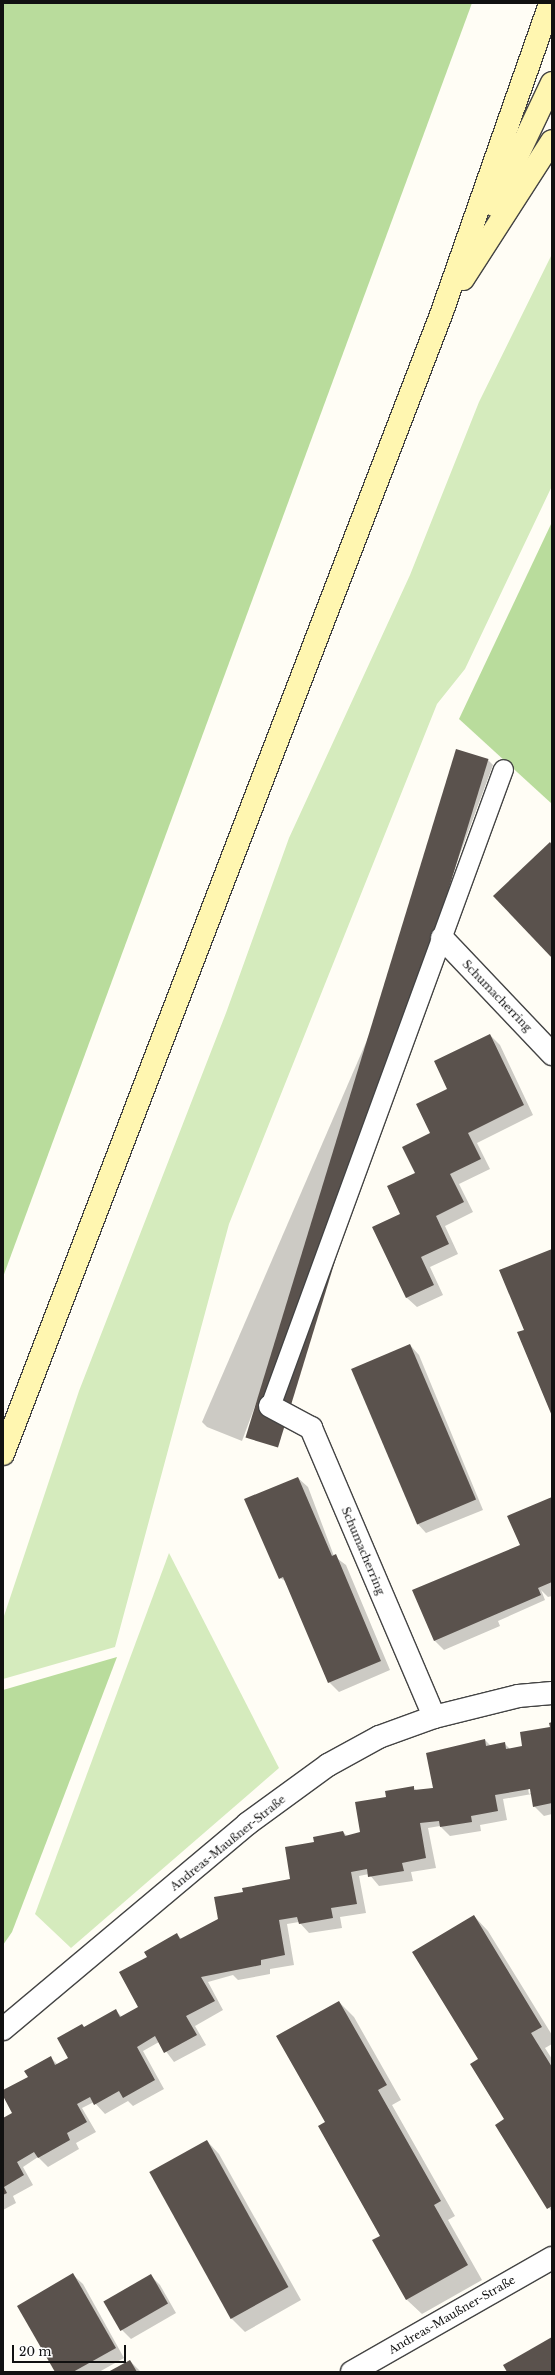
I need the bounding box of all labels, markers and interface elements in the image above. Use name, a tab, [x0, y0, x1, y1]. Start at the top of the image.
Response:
street label: Schumacherring	[460, 958, 534, 1034]
street label: Schumacherring	[339, 1505, 387, 1597]
street label: Andreas-Maußner-Straße	[168, 1793, 288, 1893]
street label: Andreas-Maußner-Straße	[386, 2273, 518, 2357]
scale bar	[14, 2337, 128, 2363]
text: 20 m	[19, 2344, 51, 2359]

